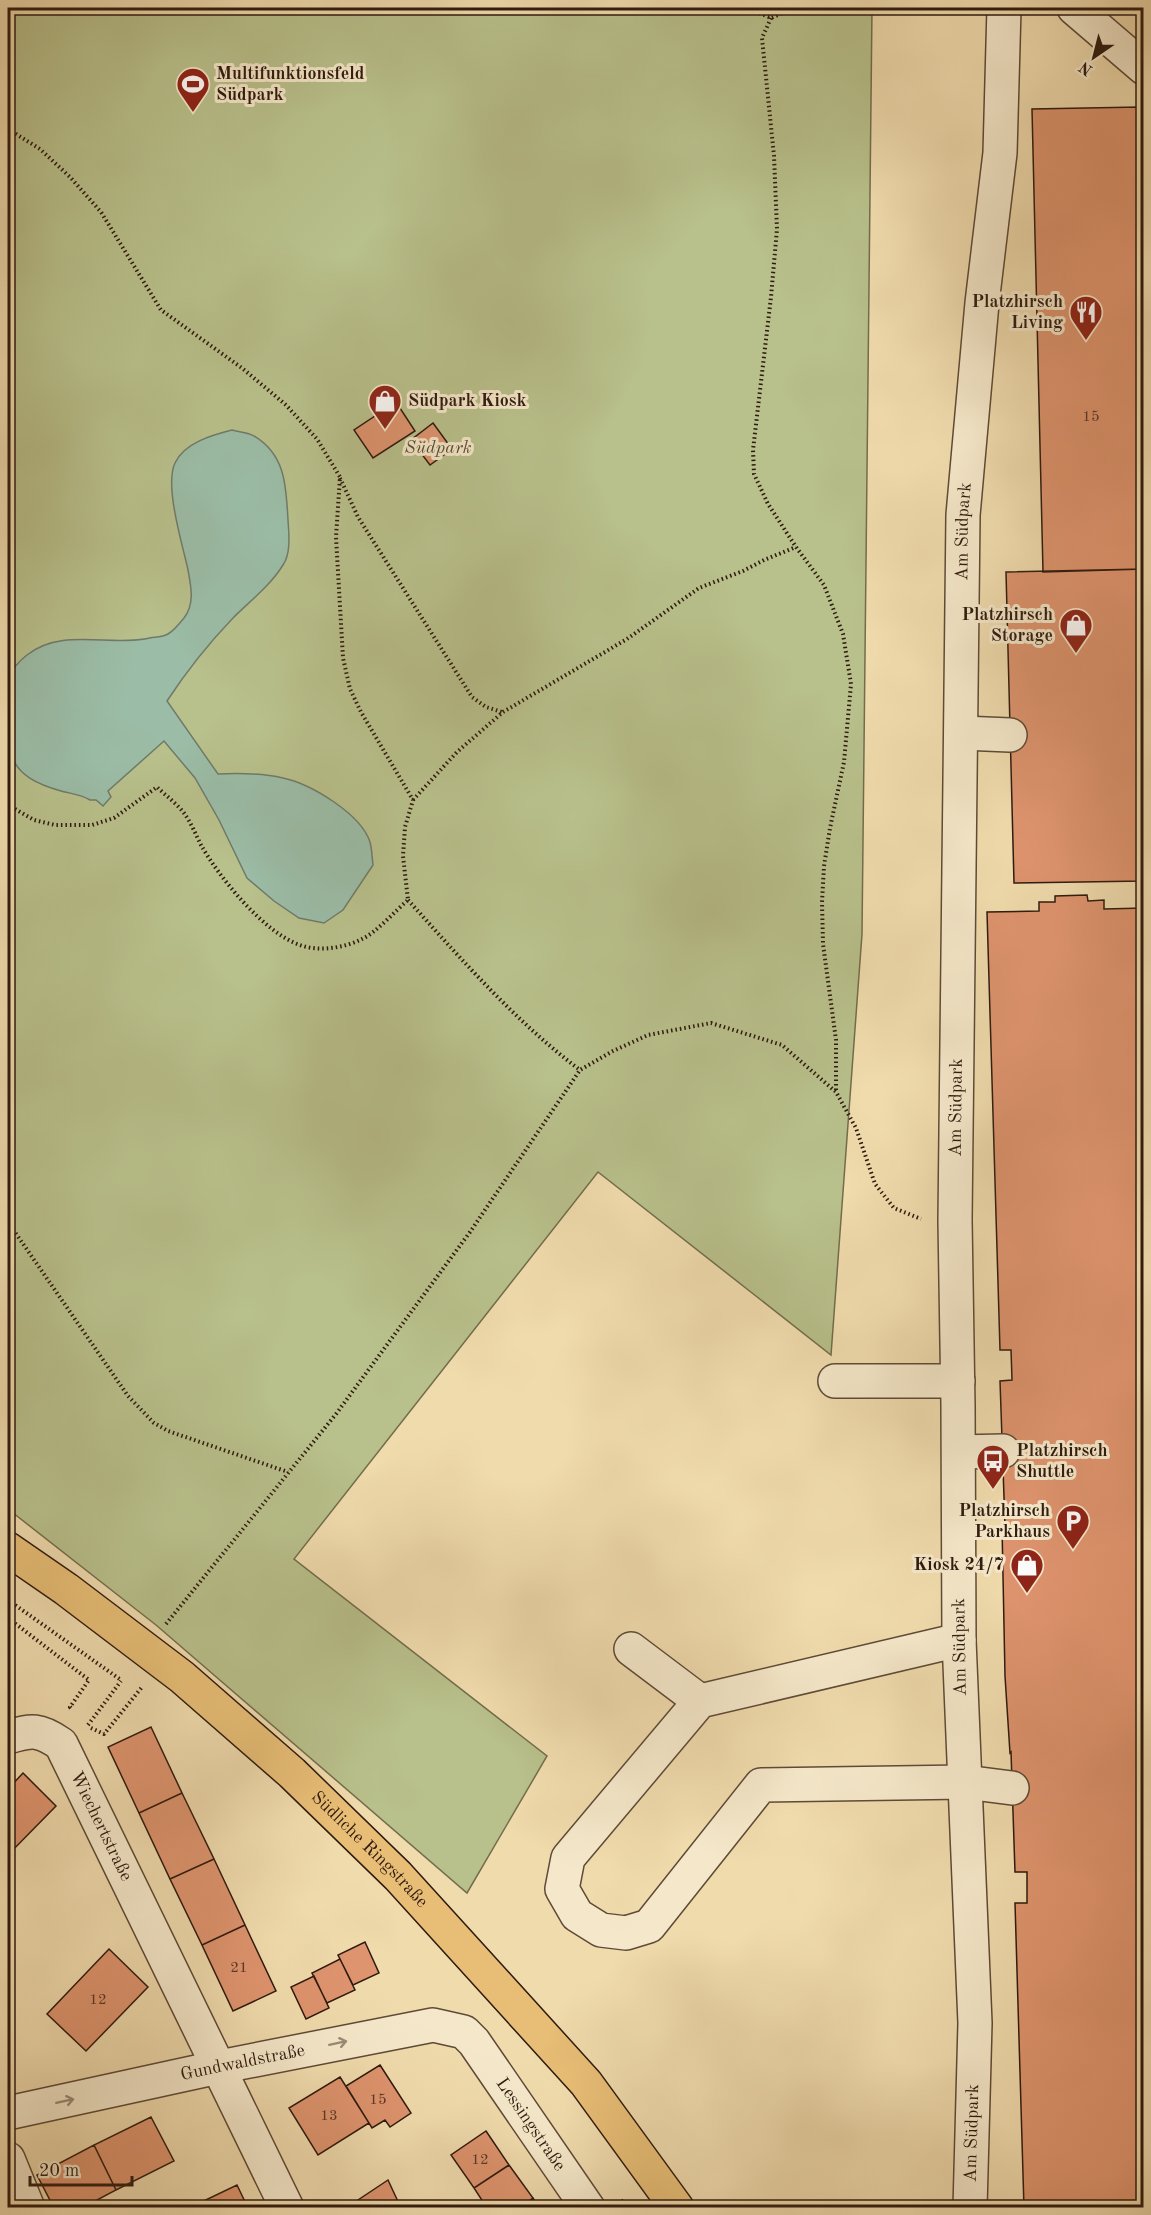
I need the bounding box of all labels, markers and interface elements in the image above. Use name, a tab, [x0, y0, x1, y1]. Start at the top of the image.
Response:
north arrow	[1064, 27, 1124, 87]
text: N	[1076, 57, 1096, 78]
place label: Multifunktionsfeld Südpark	[216, 65, 365, 104]
sports icon: Multifunktionsfeld Südpark	[175, 66, 211, 113]
place label: Platzhirsch Living	[971, 293, 1063, 332]
restaurant icon: Platzhirsch Living	[1068, 294, 1104, 341]
shop icon: Südpark Kiosk	[367, 383, 403, 430]
place label: Südpark Kiosk	[408, 392, 527, 410]
house number: 15	[1082, 410, 1100, 425]
park label: Südpark	[405, 439, 472, 457]
street label: Am Südpark	[953, 482, 975, 581]
place label: Platzhirsch Storage	[961, 606, 1053, 645]
shop icon: Platzhirsch Storage	[1058, 607, 1094, 654]
street label: Am Südpark	[947, 1058, 966, 1157]
place label: Platzhirsch Shuttle	[1016, 1442, 1108, 1481]
bus stop icon: Platzhirsch Shuttle	[975, 1443, 1011, 1490]
place label: Platzhirsch Parkhaus	[958, 1502, 1050, 1541]
parking icon: Platzhirsch Parkhaus	[1055, 1503, 1091, 1550]
shop icon: Kiosk 24/7	[1009, 1547, 1045, 1594]
place label: Kiosk 24/7	[913, 1556, 1004, 1574]
street label: Am Südpark	[950, 1598, 970, 1696]
street label: Wiechertstraße	[67, 1769, 135, 1884]
street label: Südliche Ringstraße	[308, 1788, 431, 1911]
house number: 21	[230, 1961, 248, 1976]
house number: 12	[89, 1993, 107, 2008]
one-way arrow	[327, 2037, 347, 2048]
street label: Gundwaldstraße	[179, 2041, 306, 2084]
street label: Lessingstraße	[493, 2075, 569, 2174]
street label: Am Südpark	[962, 2084, 982, 2182]
house number: 15	[369, 2093, 387, 2108]
one-way arrow	[54, 2095, 74, 2106]
house number: 13	[320, 2109, 338, 2124]
scale bar	[30, 2149, 132, 2187]
house number: 12	[471, 2153, 489, 2168]
text: 20 m	[39, 2162, 79, 2180]

